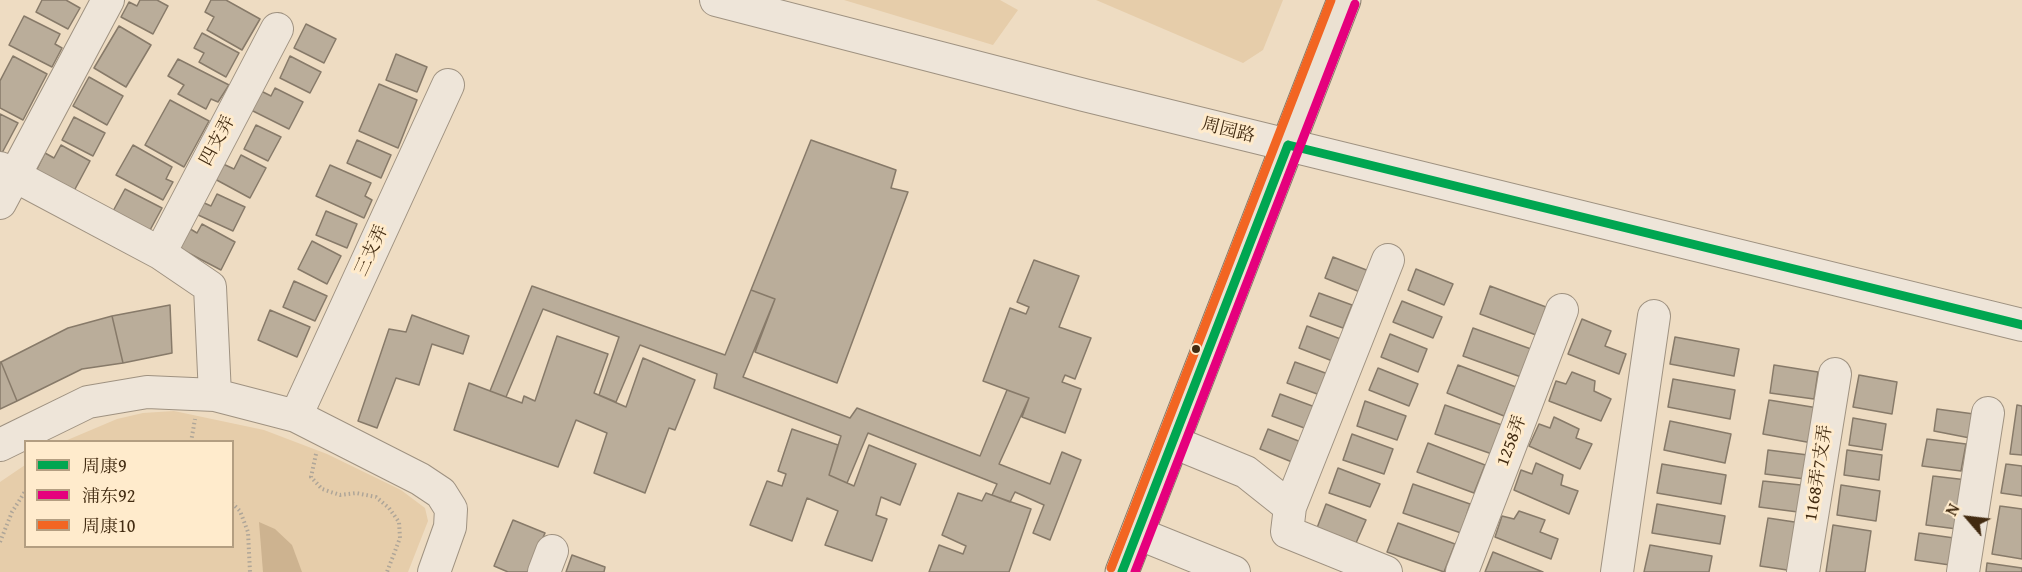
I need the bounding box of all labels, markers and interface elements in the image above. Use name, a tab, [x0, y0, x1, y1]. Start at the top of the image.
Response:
street label: 四支弄	[196, 112, 240, 170]
street label: 周园路	[1199, 114, 1257, 148]
street label: 三支弄	[351, 222, 393, 280]
unlabelled marker	[1190, 343, 1202, 355]
street label: 1258弄	[1492, 413, 1532, 469]
street label: 1168弄7支弄	[1801, 423, 1837, 523]
legend	[24, 440, 234, 548]
text: 周康9	[82, 452, 127, 479]
text: 浦东92	[82, 482, 135, 509]
north arrow	[1938, 488, 1998, 548]
text: N	[1939, 499, 1965, 520]
text: 周康10	[82, 512, 135, 539]

